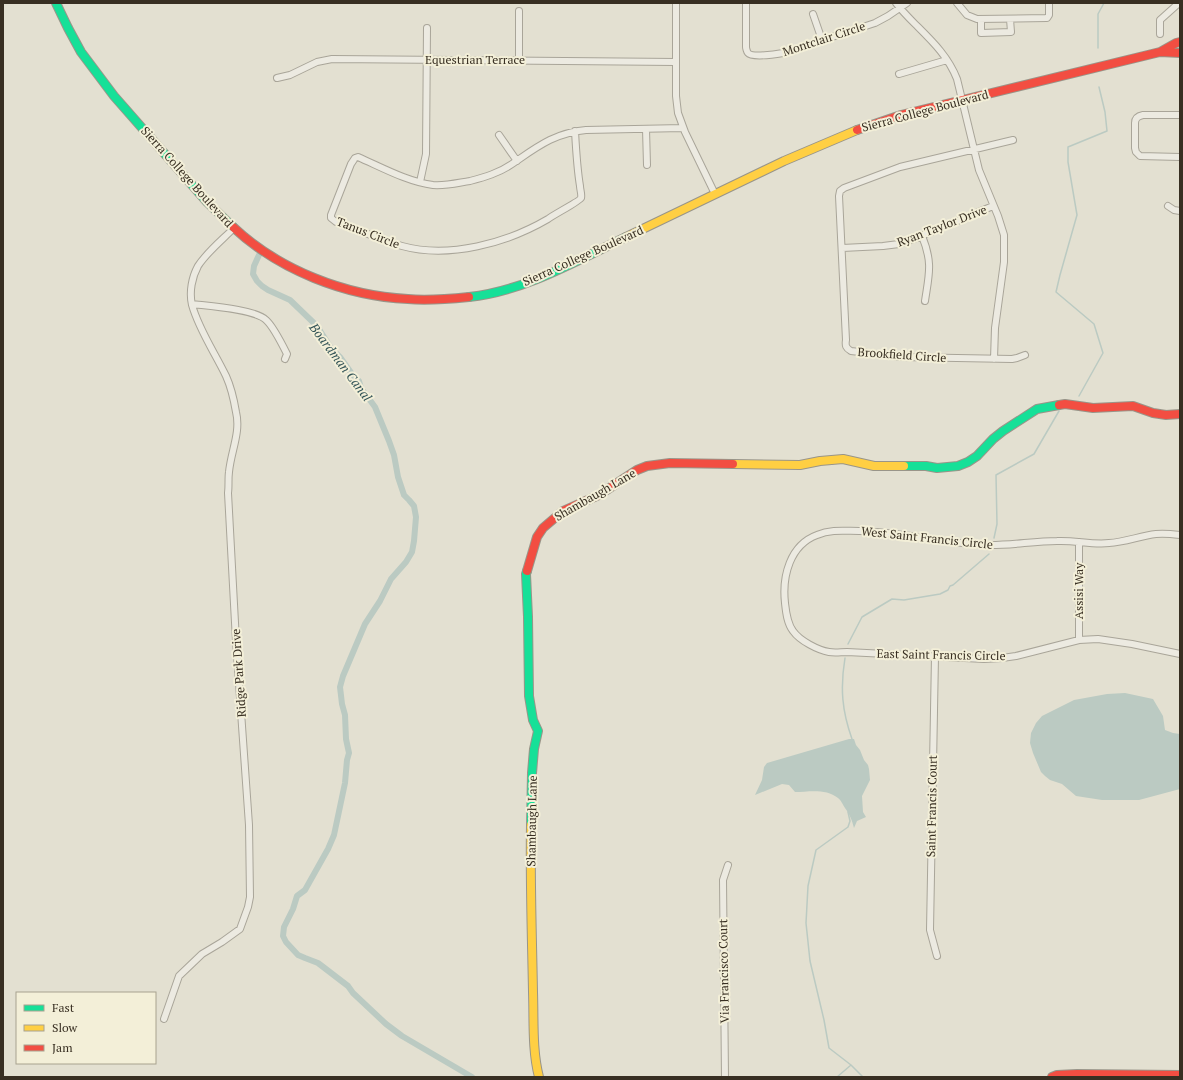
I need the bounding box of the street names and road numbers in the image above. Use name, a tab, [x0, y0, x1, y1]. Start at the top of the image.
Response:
street label: Montclair Circle	[781, 18, 867, 59]
street label: Equestrian Terrace	[425, 52, 525, 67]
street label: Sierra College Boulevard	[860, 86, 990, 135]
street label: Sierra College Boulevard	[138, 123, 237, 230]
street label: Ryan Taylor Drive	[895, 202, 989, 250]
street label: Tanus Circle	[334, 214, 402, 251]
street label: Sierra College Boulevard	[520, 222, 646, 289]
street label: Brookfield Circle	[857, 344, 947, 365]
street label: Shambaugh Lane	[551, 465, 638, 524]
street label: West Saint Francis Circle	[860, 523, 994, 552]
street label: Assisi Way	[1071, 562, 1086, 619]
street label: Ridge Park Drive	[228, 628, 249, 718]
street label: East Saint Francis Circle	[876, 646, 1006, 663]
street label: Saint Francis Court	[923, 754, 940, 857]
street label: Shambaugh Lane	[523, 775, 540, 867]
street label: Via Francisco Court	[715, 918, 732, 1023]

